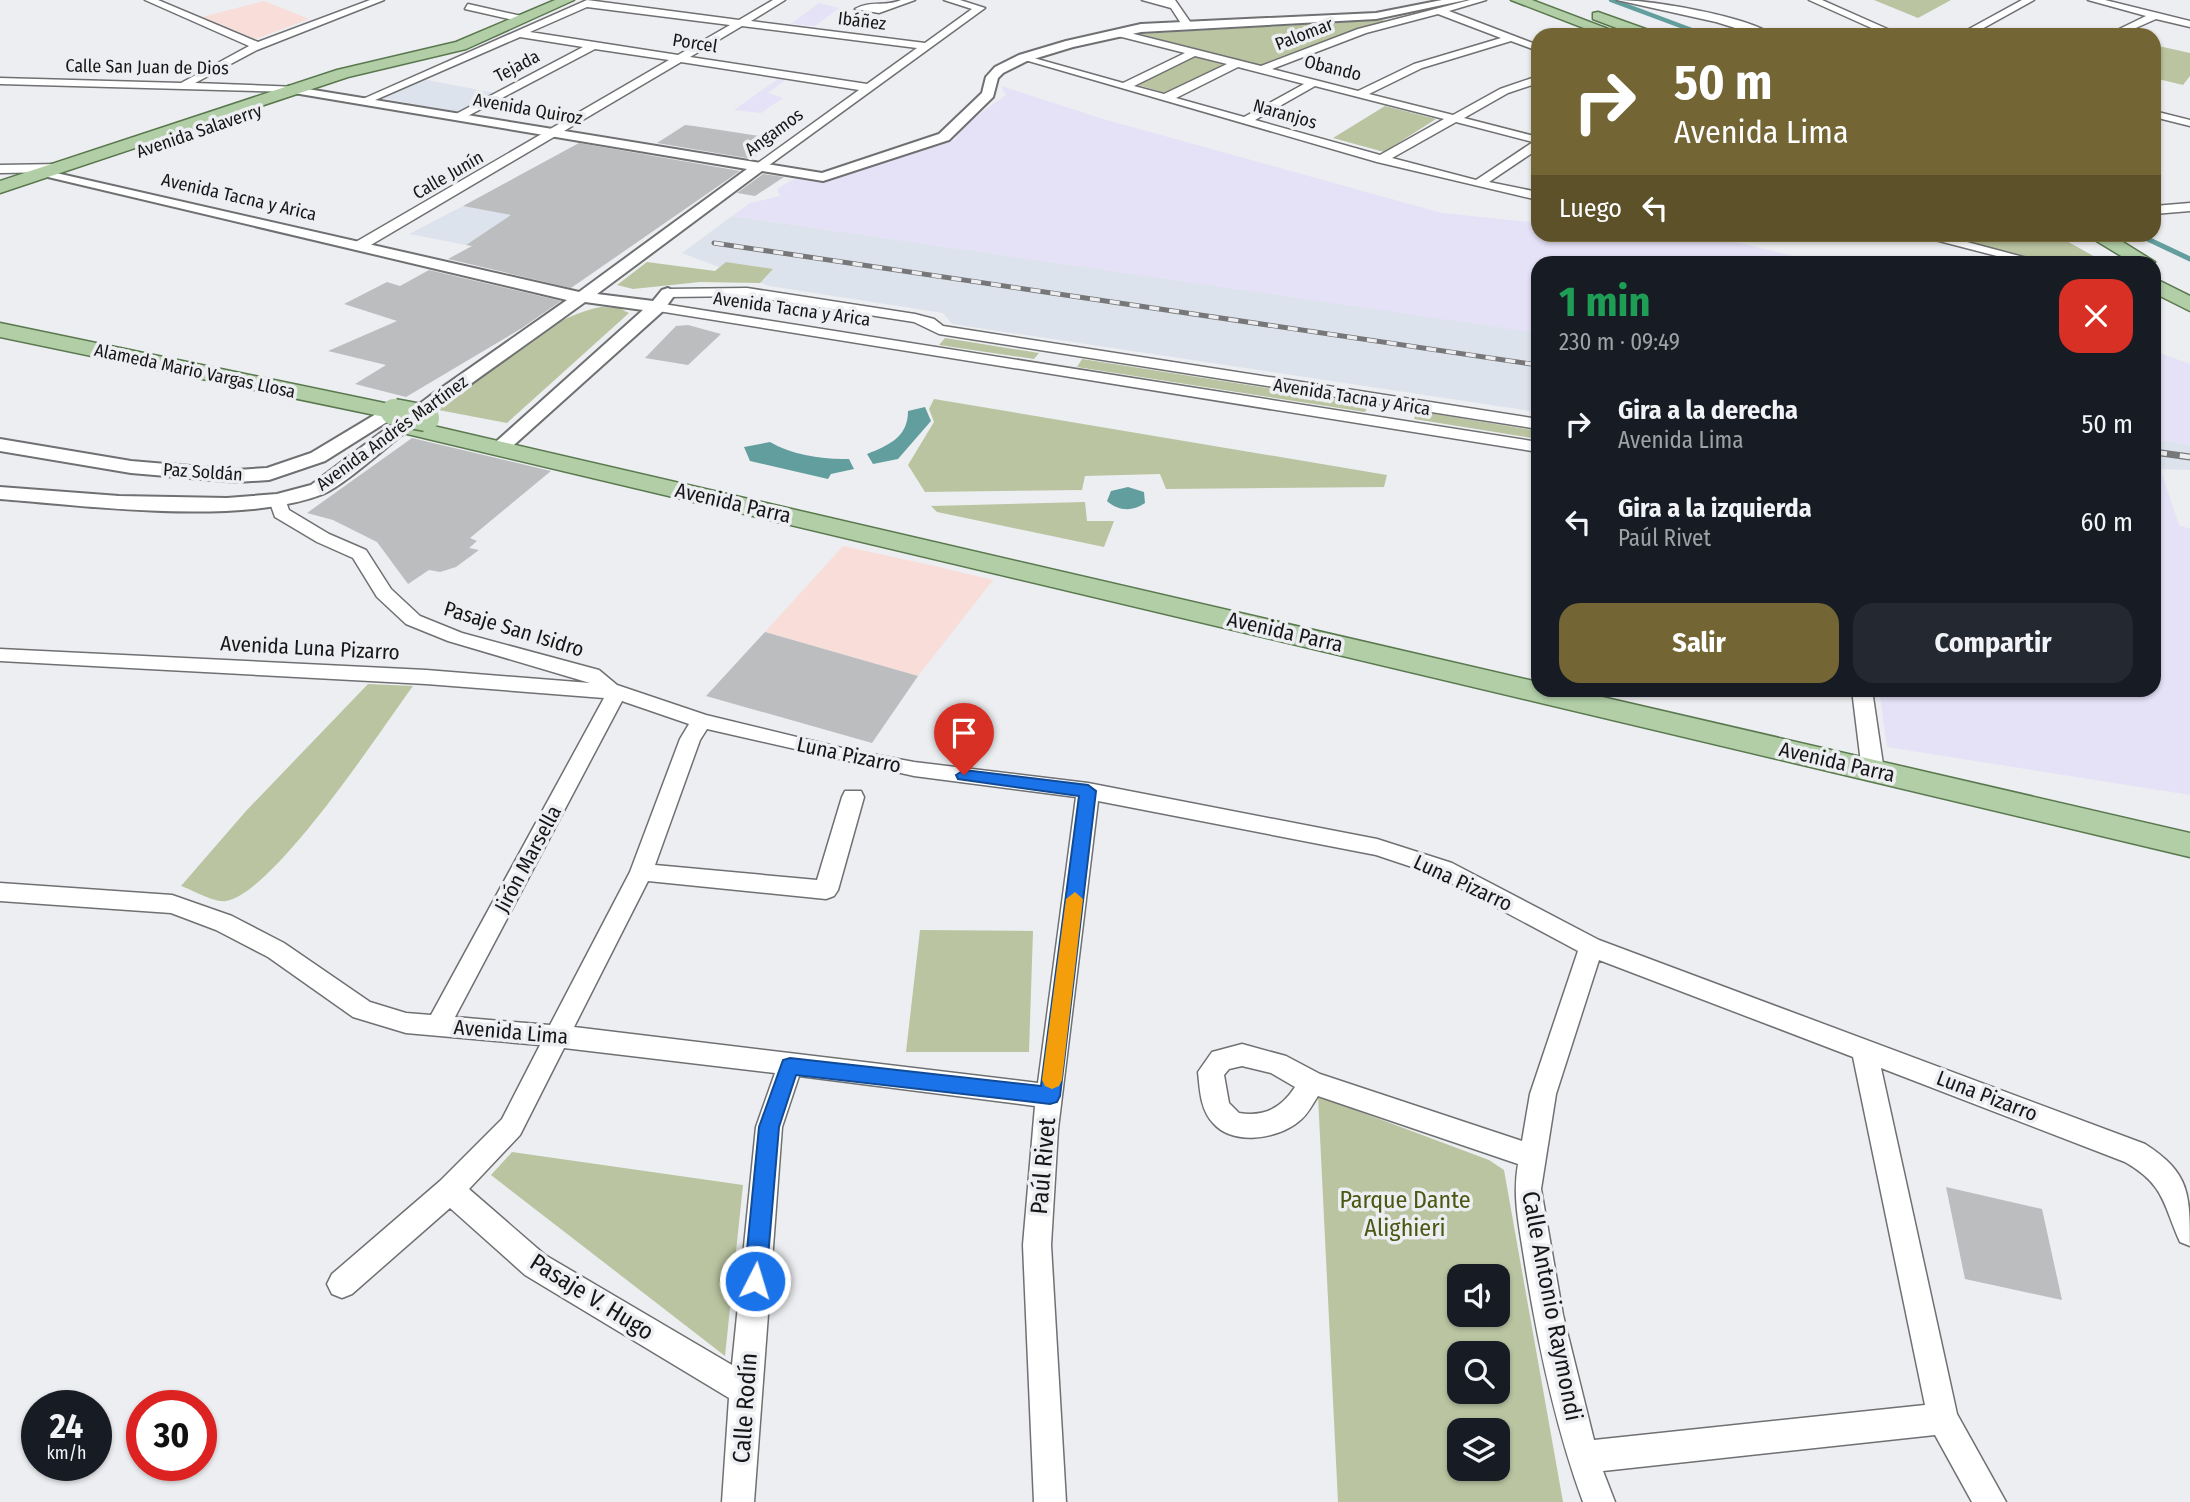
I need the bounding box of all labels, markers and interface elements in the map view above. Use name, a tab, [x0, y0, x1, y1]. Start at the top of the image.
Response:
street label: Ibáñez	[837, 7, 887, 35]
street label: Palomar	[1272, 13, 1337, 55]
street label: Porcel	[671, 29, 719, 57]
street label: Tejada	[491, 45, 544, 87]
street label: Obando	[1302, 50, 1364, 86]
text: 50 m	[1674, 53, 1772, 112]
street label: Calle San Juan de Dios	[65, 55, 229, 79]
icon: right	[1559, 56, 1650, 147]
street label: Avenida Quiroz	[472, 89, 584, 129]
street label: Naranjos	[1251, 94, 1320, 134]
street label: Avenida Salaverry	[133, 99, 265, 163]
street label: Angamos	[740, 103, 808, 161]
text: Avenida Lima	[1674, 113, 1849, 151]
street label: Calle Junín	[409, 146, 487, 204]
street label: Avenida Tacna y Arica	[159, 168, 319, 226]
icon: left	[1636, 189, 1674, 227]
text: Luego	[1559, 193, 1622, 224]
text: 1 min	[1559, 277, 1650, 327]
button: close	[2059, 279, 2133, 353]
street label: Avenida Tacna y Arica	[712, 287, 872, 331]
text: 230 m · 09:49	[1559, 328, 1680, 356]
street label: Alameda Mario Vargas Llosa	[93, 339, 298, 403]
street label: Avenida Andrés Martínez	[312, 371, 472, 495]
street label: Avenida Tacna y Arica	[1272, 374, 1432, 420]
text: Gira a la derecha	[1618, 395, 1798, 426]
icon: right	[1559, 405, 1597, 443]
text: 50 m	[2081, 409, 2133, 440]
text: Avenida Lima	[1618, 426, 1743, 454]
street label: Paz Soldán	[163, 458, 243, 486]
street label: Avenida Parra	[673, 477, 793, 529]
text: Gira a la izquierda	[1618, 493, 1812, 524]
icon: left	[1559, 503, 1597, 541]
text: 60 m	[2080, 507, 2133, 538]
text: Paúl Rivet	[1618, 524, 1711, 552]
street label: Pasaje San Isidro	[441, 595, 587, 663]
button: Salir	[1559, 603, 1839, 683]
button: Compartir	[1853, 603, 2133, 683]
street label: Avenida Parra	[1225, 606, 1345, 658]
street label: Avenida Luna Pizarro	[220, 630, 400, 666]
pin	[934, 703, 994, 775]
icon: arrive	[945, 714, 983, 752]
street label: Luna Pizarro	[794, 731, 904, 779]
street label: Avenida Parra	[1777, 736, 1897, 788]
street label: Jirón Marsella	[489, 801, 567, 917]
street label: Luna Pizarro	[1409, 849, 1517, 917]
street label: Avenida Lima	[453, 1014, 569, 1050]
street label: Luna Pizarro	[1933, 1065, 2041, 1127]
street label: Paúl Rivet	[1025, 1116, 1061, 1216]
park label: Parque Dante Alighieri	[1339, 1186, 1471, 1242]
street label: Calle Antonio Raymondi	[1516, 1189, 1588, 1423]
position arrow	[718, 1244, 792, 1318]
street label: Pasaje V. Hugo	[525, 1248, 659, 1346]
map controls	[1447, 1264, 1510, 1481]
button: sound	[1447, 1264, 1510, 1327]
button: search	[1447, 1341, 1510, 1404]
street label: Calle Rodín	[727, 1352, 763, 1464]
speed limit sign: 30	[126, 1390, 217, 1481]
text: 24	[50, 1405, 83, 1447]
button: layers	[1447, 1418, 1510, 1481]
text: km/h	[46, 1442, 87, 1464]

